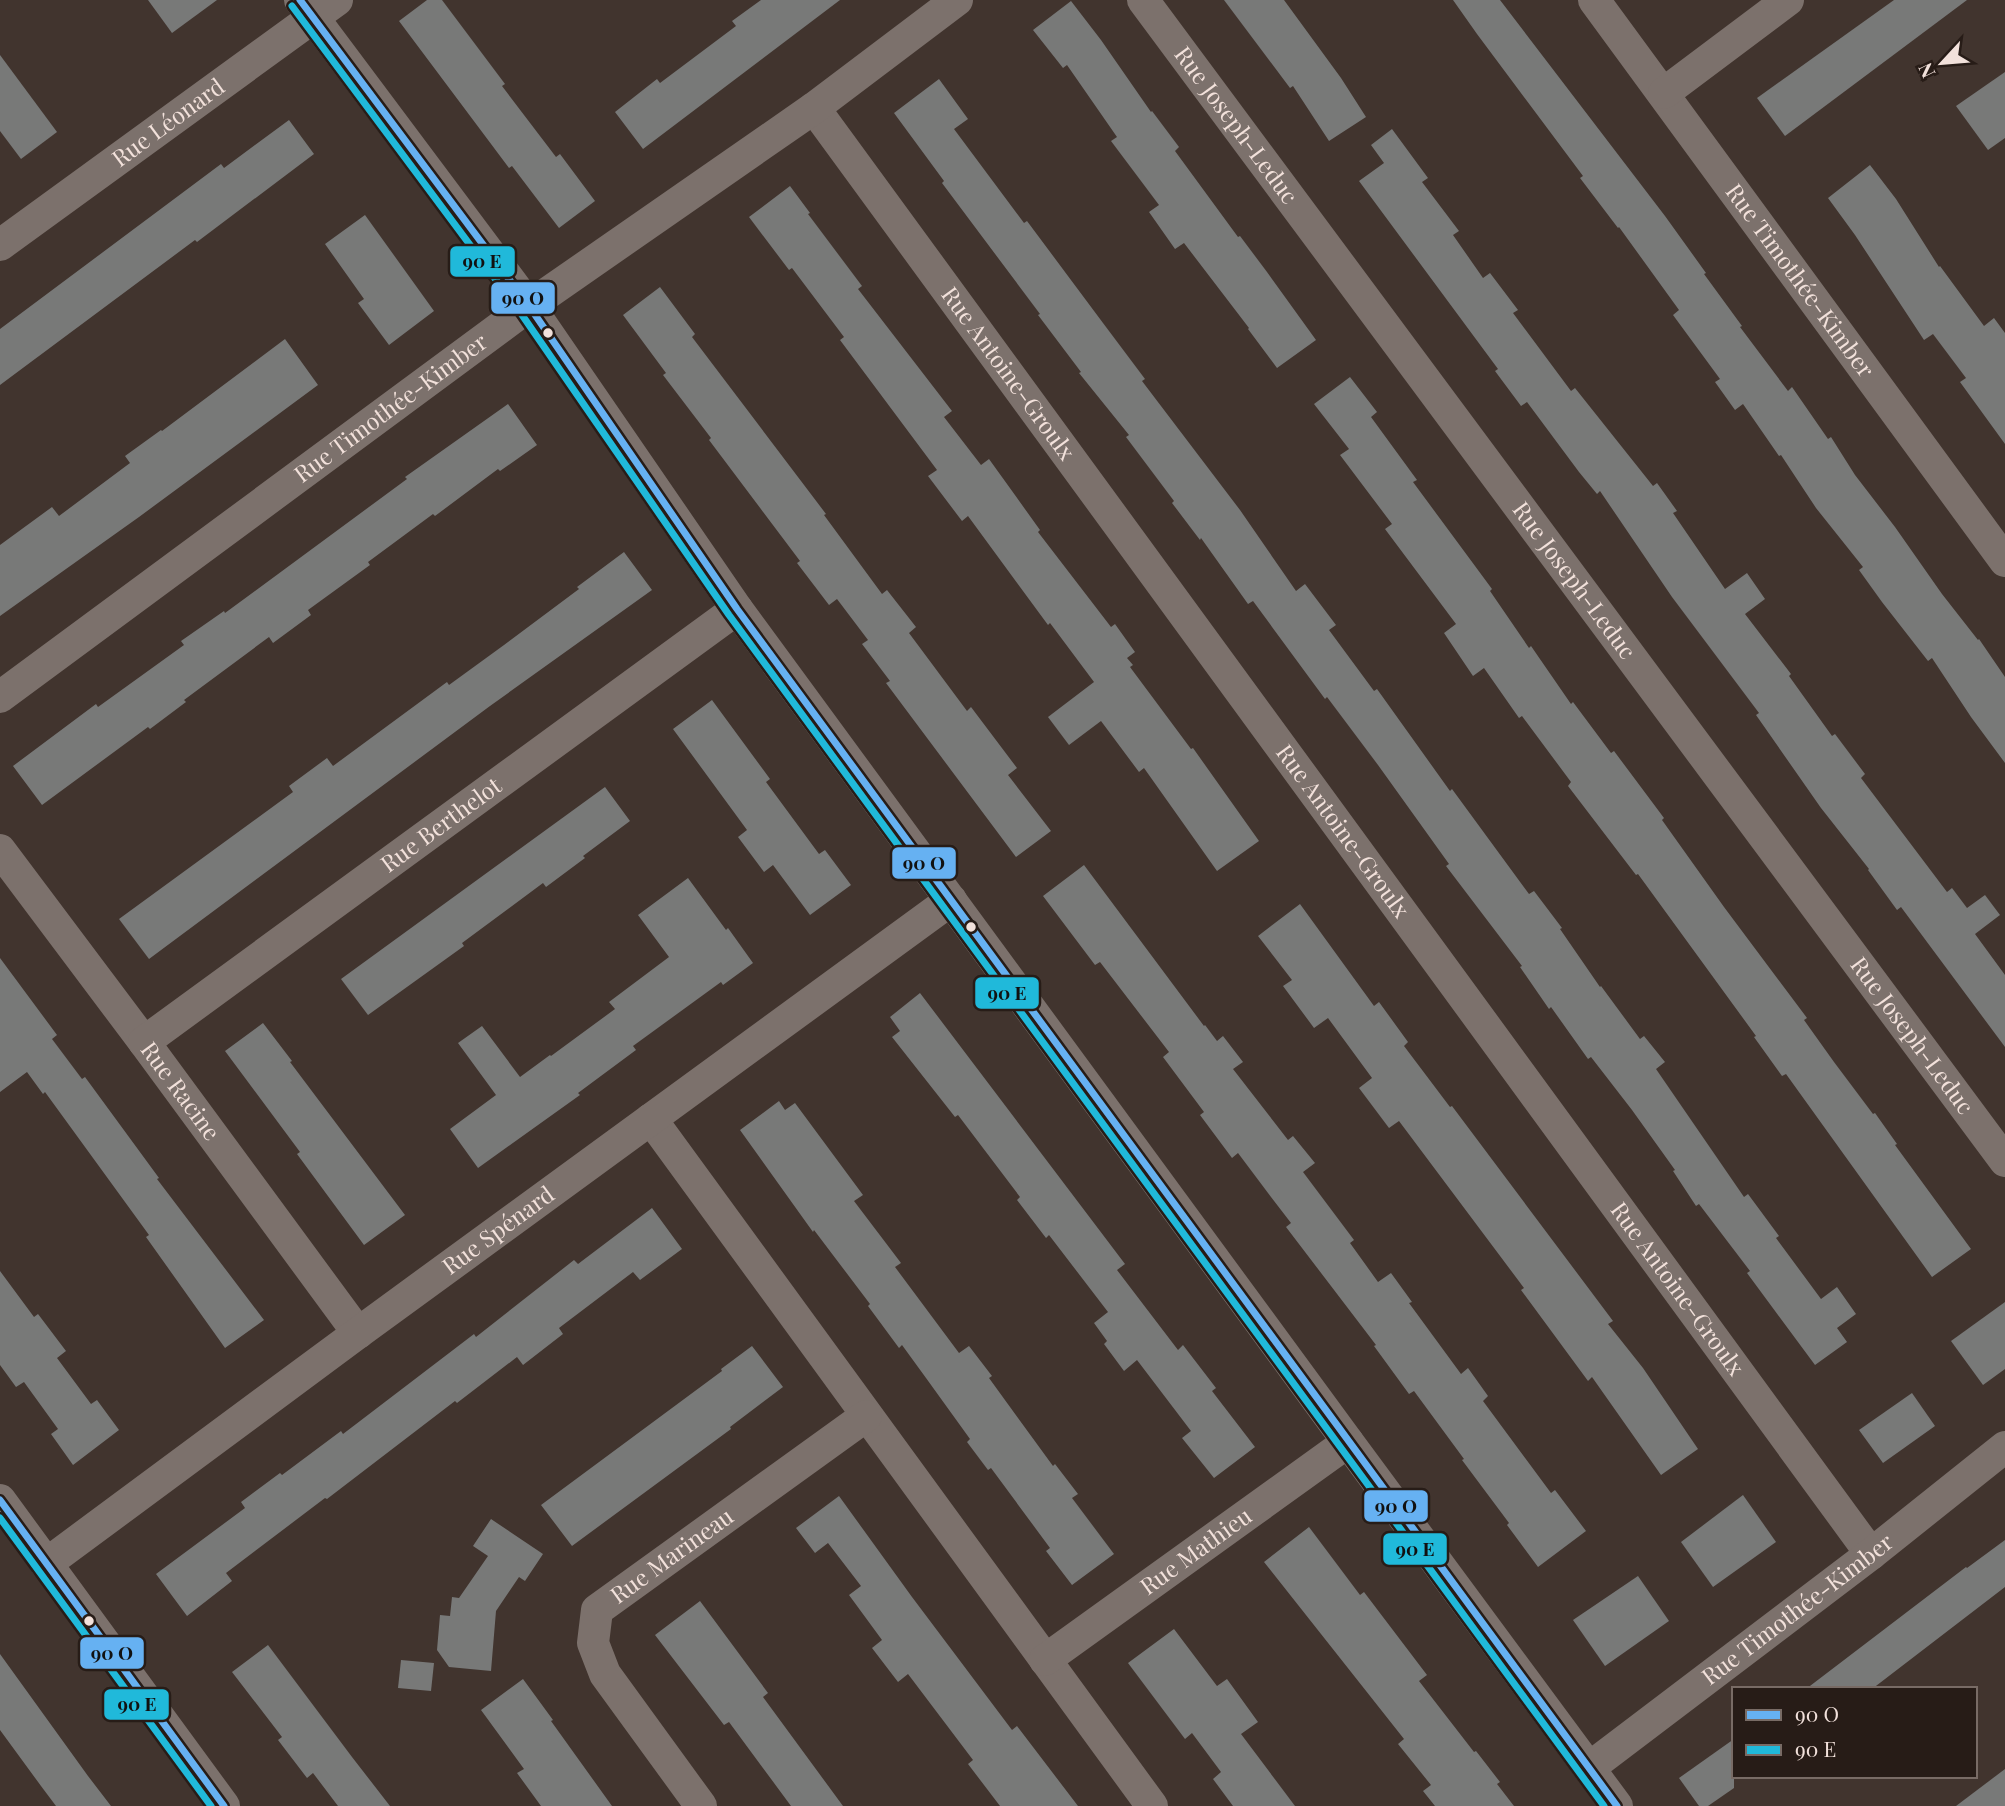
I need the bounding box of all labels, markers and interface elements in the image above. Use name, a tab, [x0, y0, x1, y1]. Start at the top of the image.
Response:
north arrow	[1907, 28, 1977, 98]
street label: Rue Joseph-Leduc	[1169, 39, 1306, 209]
text: N	[1911, 59, 1941, 83]
street label: Rue Léonard	[105, 70, 230, 173]
street label: Rue Timothée-Kimber	[1720, 177, 1882, 383]
line badge: 90 E	[449, 245, 516, 278]
text: 90 E	[462, 247, 502, 273]
street label: Rue Antoine-Groulx	[935, 280, 1083, 466]
line badge: 90 O	[490, 281, 556, 315]
text: 90 O	[502, 284, 544, 310]
street label: Rue Timothée-Kimber	[287, 325, 493, 489]
unlabelled marker	[541, 326, 555, 340]
street label: Rue Joseph-Leduc	[1507, 495, 1644, 665]
street label: Rue Antoine-Groulx	[1270, 737, 1418, 924]
street label: Rue Berthelot	[374, 769, 508, 878]
line badge: 90 O	[891, 846, 957, 880]
text: 90 O	[903, 849, 945, 875]
unlabelled marker	[964, 920, 978, 934]
street label: Rue Joseph-Leduc	[1845, 950, 1982, 1120]
line badge: 90 E	[974, 976, 1040, 1010]
text: 90 E	[987, 979, 1027, 1005]
street label: Rue Racine	[135, 1035, 228, 1146]
street label: Rue Spénard	[435, 1178, 560, 1281]
street label: Rue Antoine-Groulx	[1605, 1195, 1752, 1381]
line badge: 90 O	[1363, 1489, 1429, 1523]
text: 90 O	[1375, 1492, 1417, 1518]
street label: Rue Mathieu	[1133, 1499, 1257, 1601]
street label: Rue Marineau	[603, 1500, 739, 1610]
street label: Rue Timothée-Kimber	[1695, 1526, 1899, 1691]
line badge: 90 E	[1382, 1532, 1448, 1566]
text: 90 E	[1395, 1535, 1435, 1561]
unlabelled marker	[82, 1614, 96, 1628]
line badge: 90 O	[79, 1636, 145, 1670]
text: 90 O	[91, 1639, 133, 1665]
legend	[1732, 1687, 1977, 1778]
line badge: 90 E	[103, 1688, 170, 1721]
text: 90 E	[117, 1690, 157, 1716]
text: 90 O	[1795, 1699, 1839, 1727]
text: 90 E	[1795, 1734, 1836, 1762]

